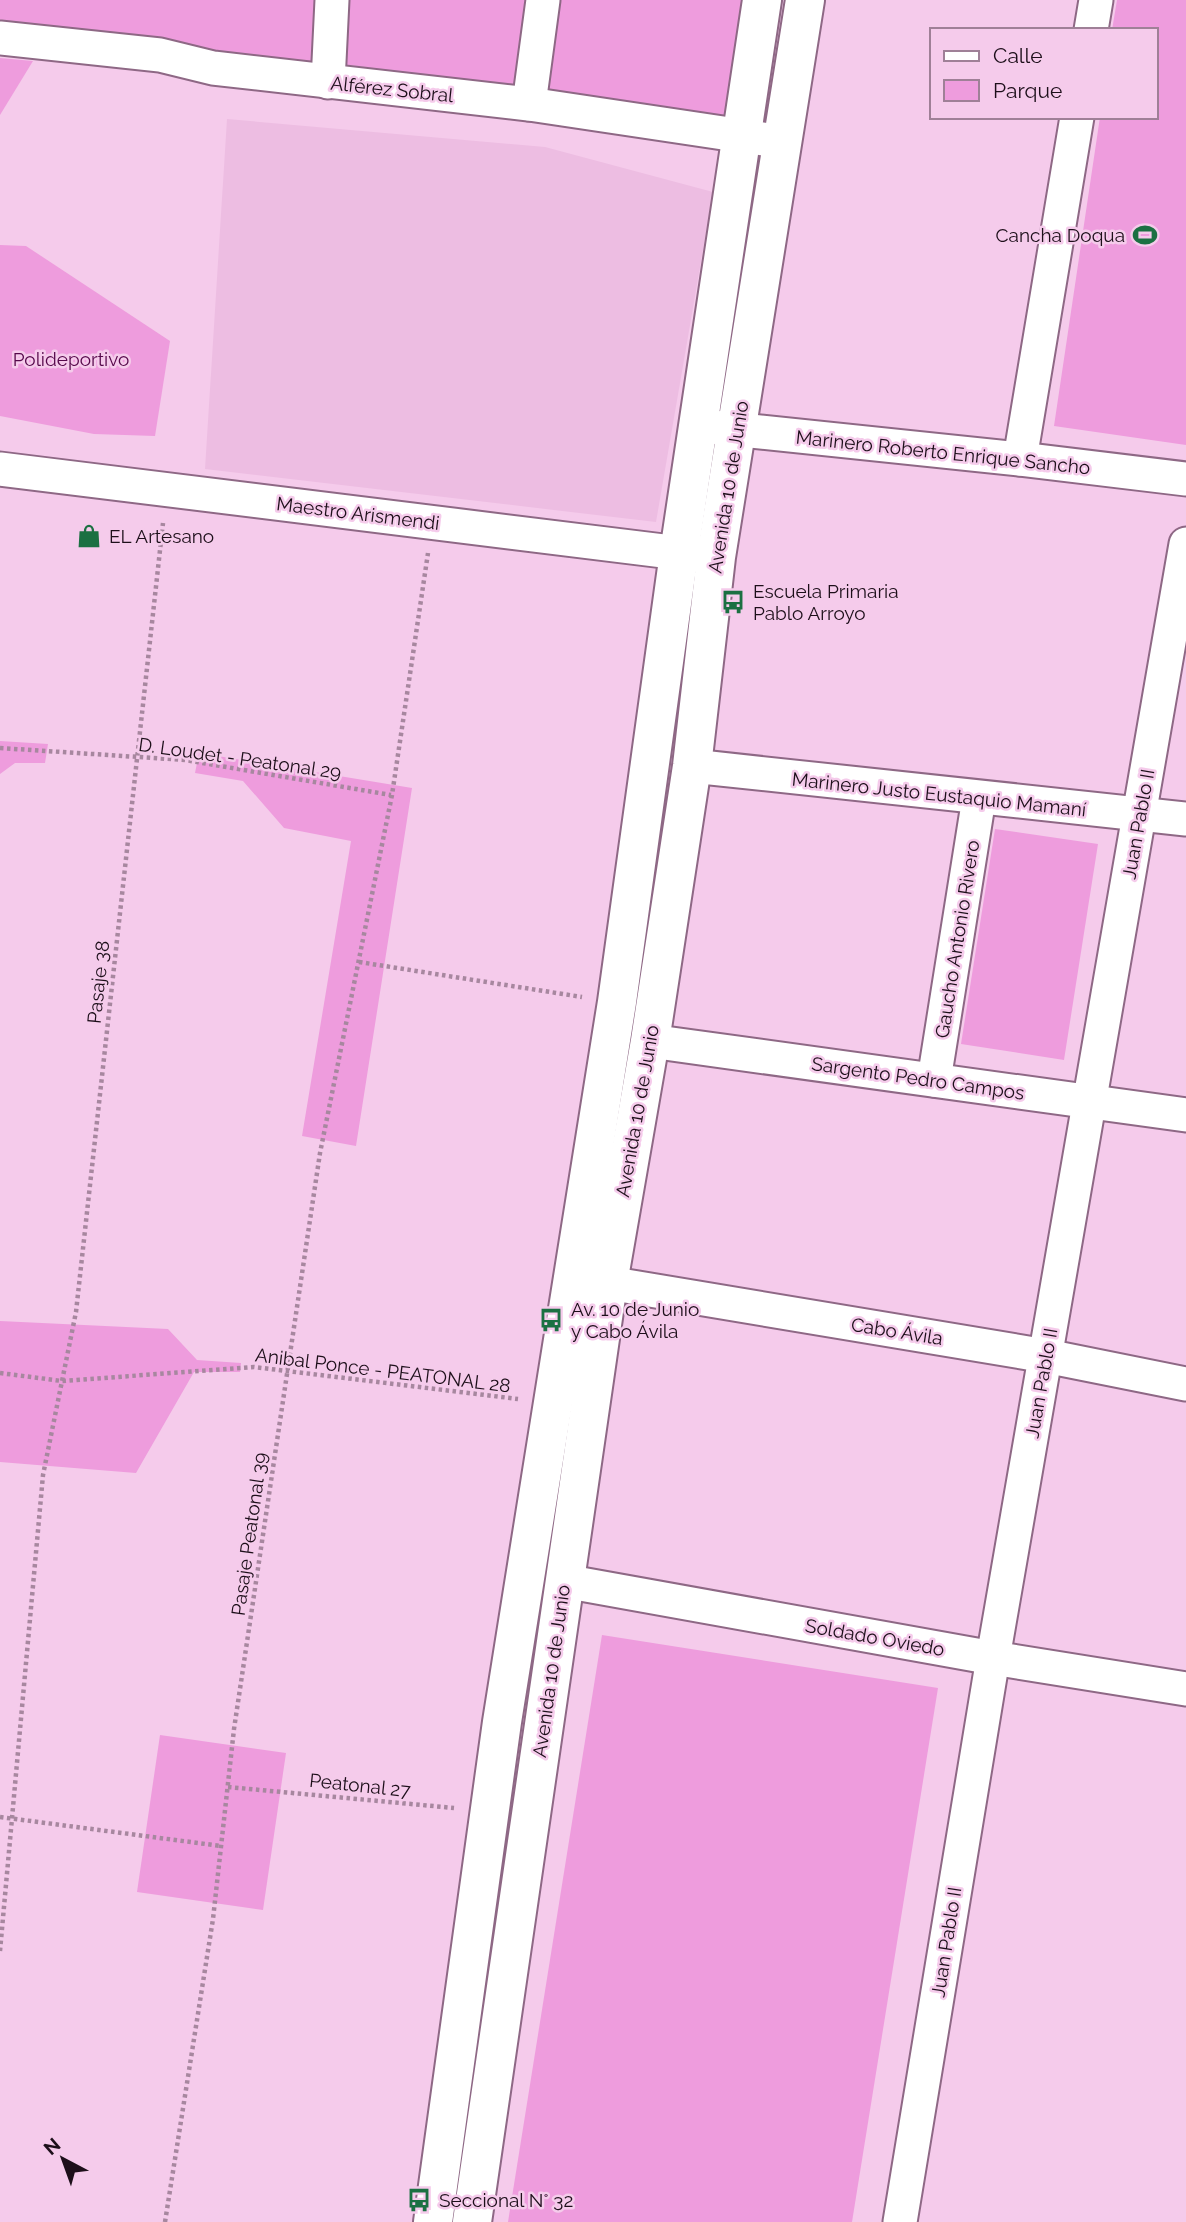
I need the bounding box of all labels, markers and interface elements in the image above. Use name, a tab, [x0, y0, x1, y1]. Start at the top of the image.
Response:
legend	[930, 28, 1158, 119]
text: Calle	[993, 43, 1043, 68]
street label: Alférez Sobral	[329, 72, 455, 106]
text: Parque	[993, 78, 1062, 103]
sports icon: Cancha Doqua	[1131, 221, 1159, 249]
place label: Cancha Doqua	[996, 224, 1125, 246]
park label: Polideportivo	[13, 348, 129, 370]
street label: Avenida 10 de Junio	[704, 399, 752, 575]
street label: Marinero Roberto Enrique Sancho	[795, 426, 1091, 478]
street label: Maestro Arismendi	[275, 492, 441, 534]
shop icon: EL Artesano	[75, 522, 103, 550]
place label: EL Artesano	[109, 525, 214, 547]
place label: Escuela Primaria Pablo Arroyo	[753, 580, 899, 624]
bus stop icon: Escuela Primaria Pablo Arroyo	[719, 588, 747, 616]
street label: D. Loudet - Peatonal 29	[137, 733, 343, 783]
street label: Juan Pablo II	[1118, 767, 1158, 881]
street label: Marinero Justo Eustaquio Mamaní	[791, 768, 1088, 820]
street label: Gaucho Antonio Rivero	[930, 838, 984, 1040]
street label: Pasaje 38	[83, 939, 113, 1025]
street label: Avenida 10 de Junio	[611, 1023, 663, 1199]
street label: Sargento Pedro Campos	[810, 1052, 1026, 1104]
place label: Av. 10 de Junio y Cabo Ávila	[571, 1298, 699, 1342]
bus stop icon: Av. 10 de Junio y Cabo Ávila	[537, 1306, 565, 1334]
street label: Cabo Ávila	[850, 1313, 944, 1349]
street label: Juan Pablo II	[1021, 1326, 1061, 1440]
street label: Anibal Ponce - PEATONAL 28	[254, 1343, 512, 1397]
street label: Pasaje Peatonal 39	[227, 1451, 271, 1617]
street label: Avenida 10 de Junio	[528, 1583, 574, 1759]
street label: Soldado Oviedo	[804, 1614, 946, 1660]
street label: Peatonal 27	[308, 1769, 412, 1801]
street label: Juan Pablo II	[926, 1885, 966, 1999]
north arrow	[28, 2124, 98, 2194]
text: N	[39, 2133, 65, 2159]
bus stop icon: Seccional N° 32	[405, 2186, 433, 2214]
place label: Seccional N° 32	[439, 2189, 573, 2211]

